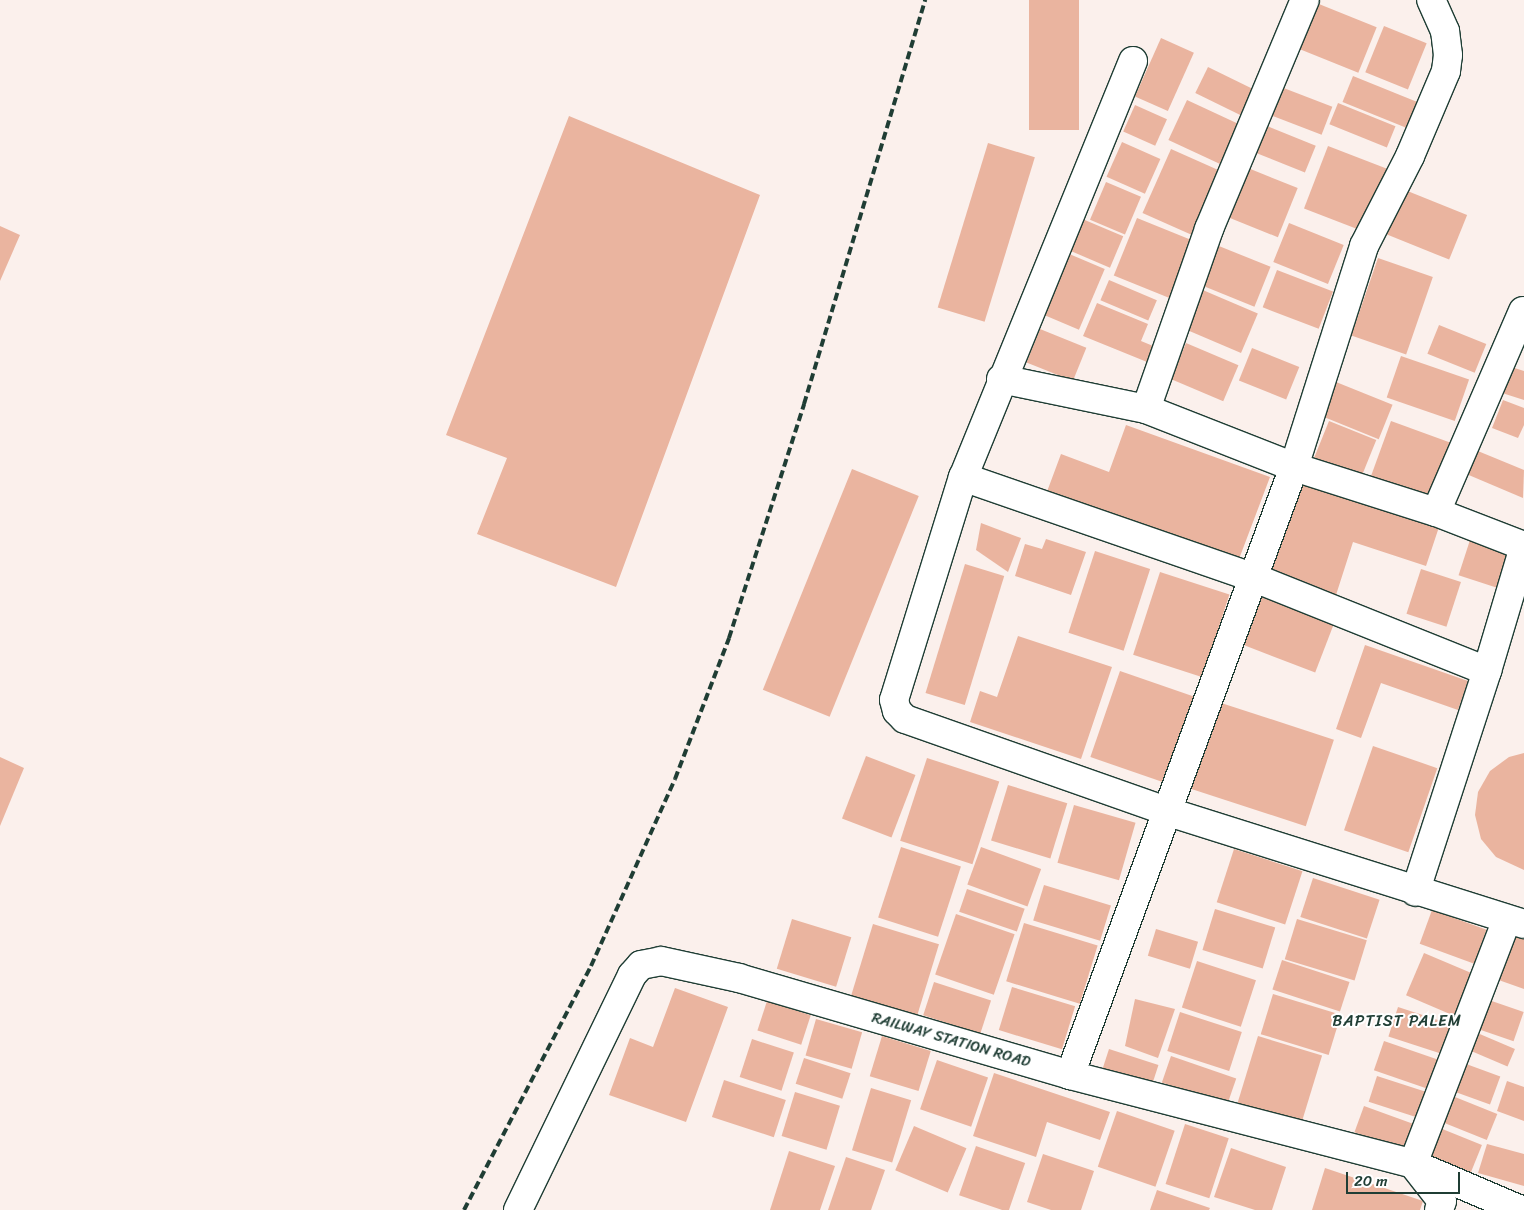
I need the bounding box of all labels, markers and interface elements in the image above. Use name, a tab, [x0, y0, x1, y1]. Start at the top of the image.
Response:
street label: RAILWAY STATION ROAD	[870, 1009, 1032, 1071]
district label: BAPTIST PALEM	[1332, 1011, 1462, 1031]
scale bar	[1349, 1162, 1463, 1194]
text: 20 m	[1354, 1168, 1388, 1194]

